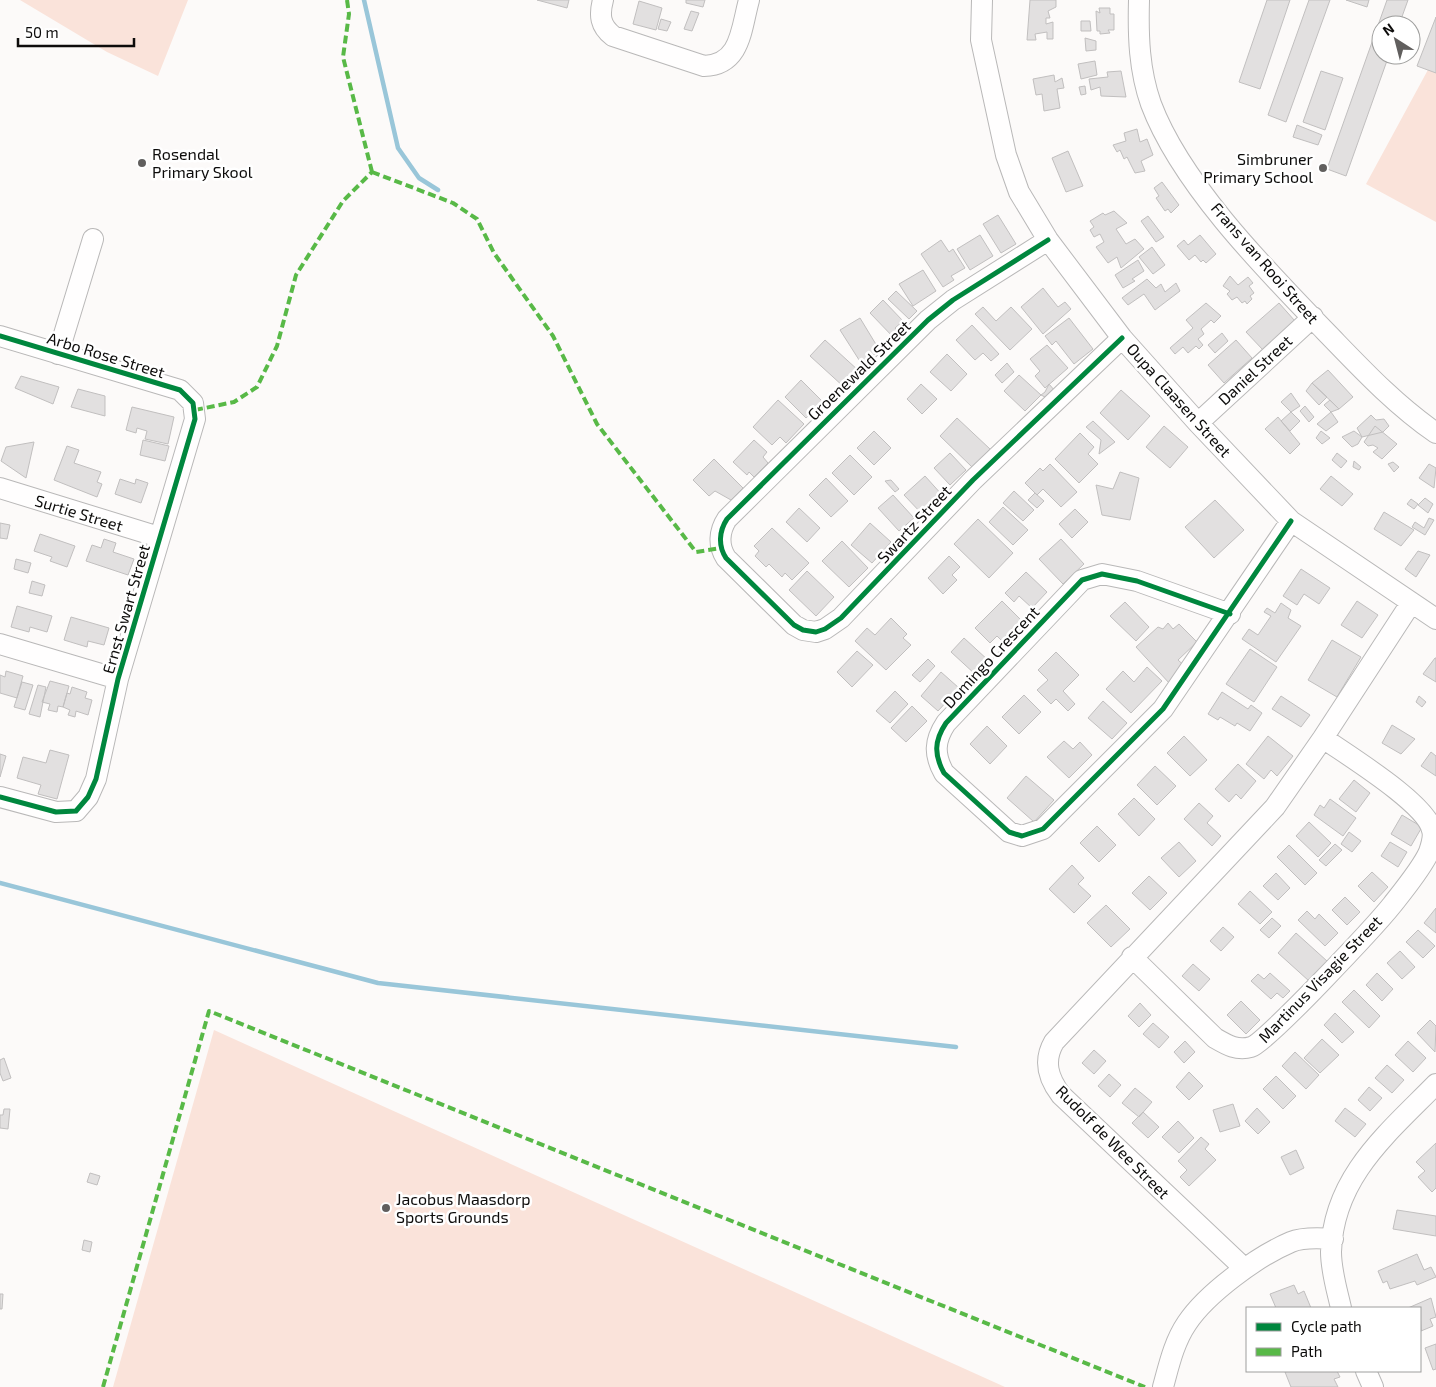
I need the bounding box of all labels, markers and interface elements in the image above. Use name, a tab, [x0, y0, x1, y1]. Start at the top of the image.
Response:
scale bar	[18, 15, 134, 47]
north arrow	[1371, 15, 1421, 65]
text: N	[1379, 19, 1397, 39]
text: 50 m	[25, 23, 59, 41]
place label: Rosendal Primary Skool	[152, 144, 253, 181]
place label: Simbruner Primary School	[1203, 149, 1314, 186]
marker: Rosendal Primary Skool	[136, 157, 148, 169]
marker: Simbruner Primary School	[1317, 162, 1329, 174]
street label: Frans van Rooi Street	[1208, 198, 1323, 327]
street label: Groenewald Street	[803, 316, 914, 424]
street label: Arbo Rose Street	[45, 328, 167, 381]
street label: Daniel Street	[1214, 331, 1295, 409]
street label: Oupa Claasen Street	[1123, 339, 1236, 461]
street label: Swartz Street	[873, 481, 955, 567]
street label: Surtie Street	[33, 490, 126, 535]
street label: Ernst Swart Street	[98, 542, 153, 676]
street label: Domingo Crescent	[939, 602, 1043, 711]
street label: Martinus Visagie Street	[1254, 911, 1385, 1046]
street label: Rudolf de Wee Street	[1053, 1081, 1174, 1202]
place label: Jacobus Maasdorp Sports Grounds	[396, 1189, 531, 1226]
marker: Jacobus Maasdorp Sports Grounds	[380, 1202, 392, 1214]
legend	[1246, 1307, 1421, 1372]
text: Cycle path	[1291, 1317, 1362, 1335]
text: Path	[1291, 1342, 1322, 1360]

